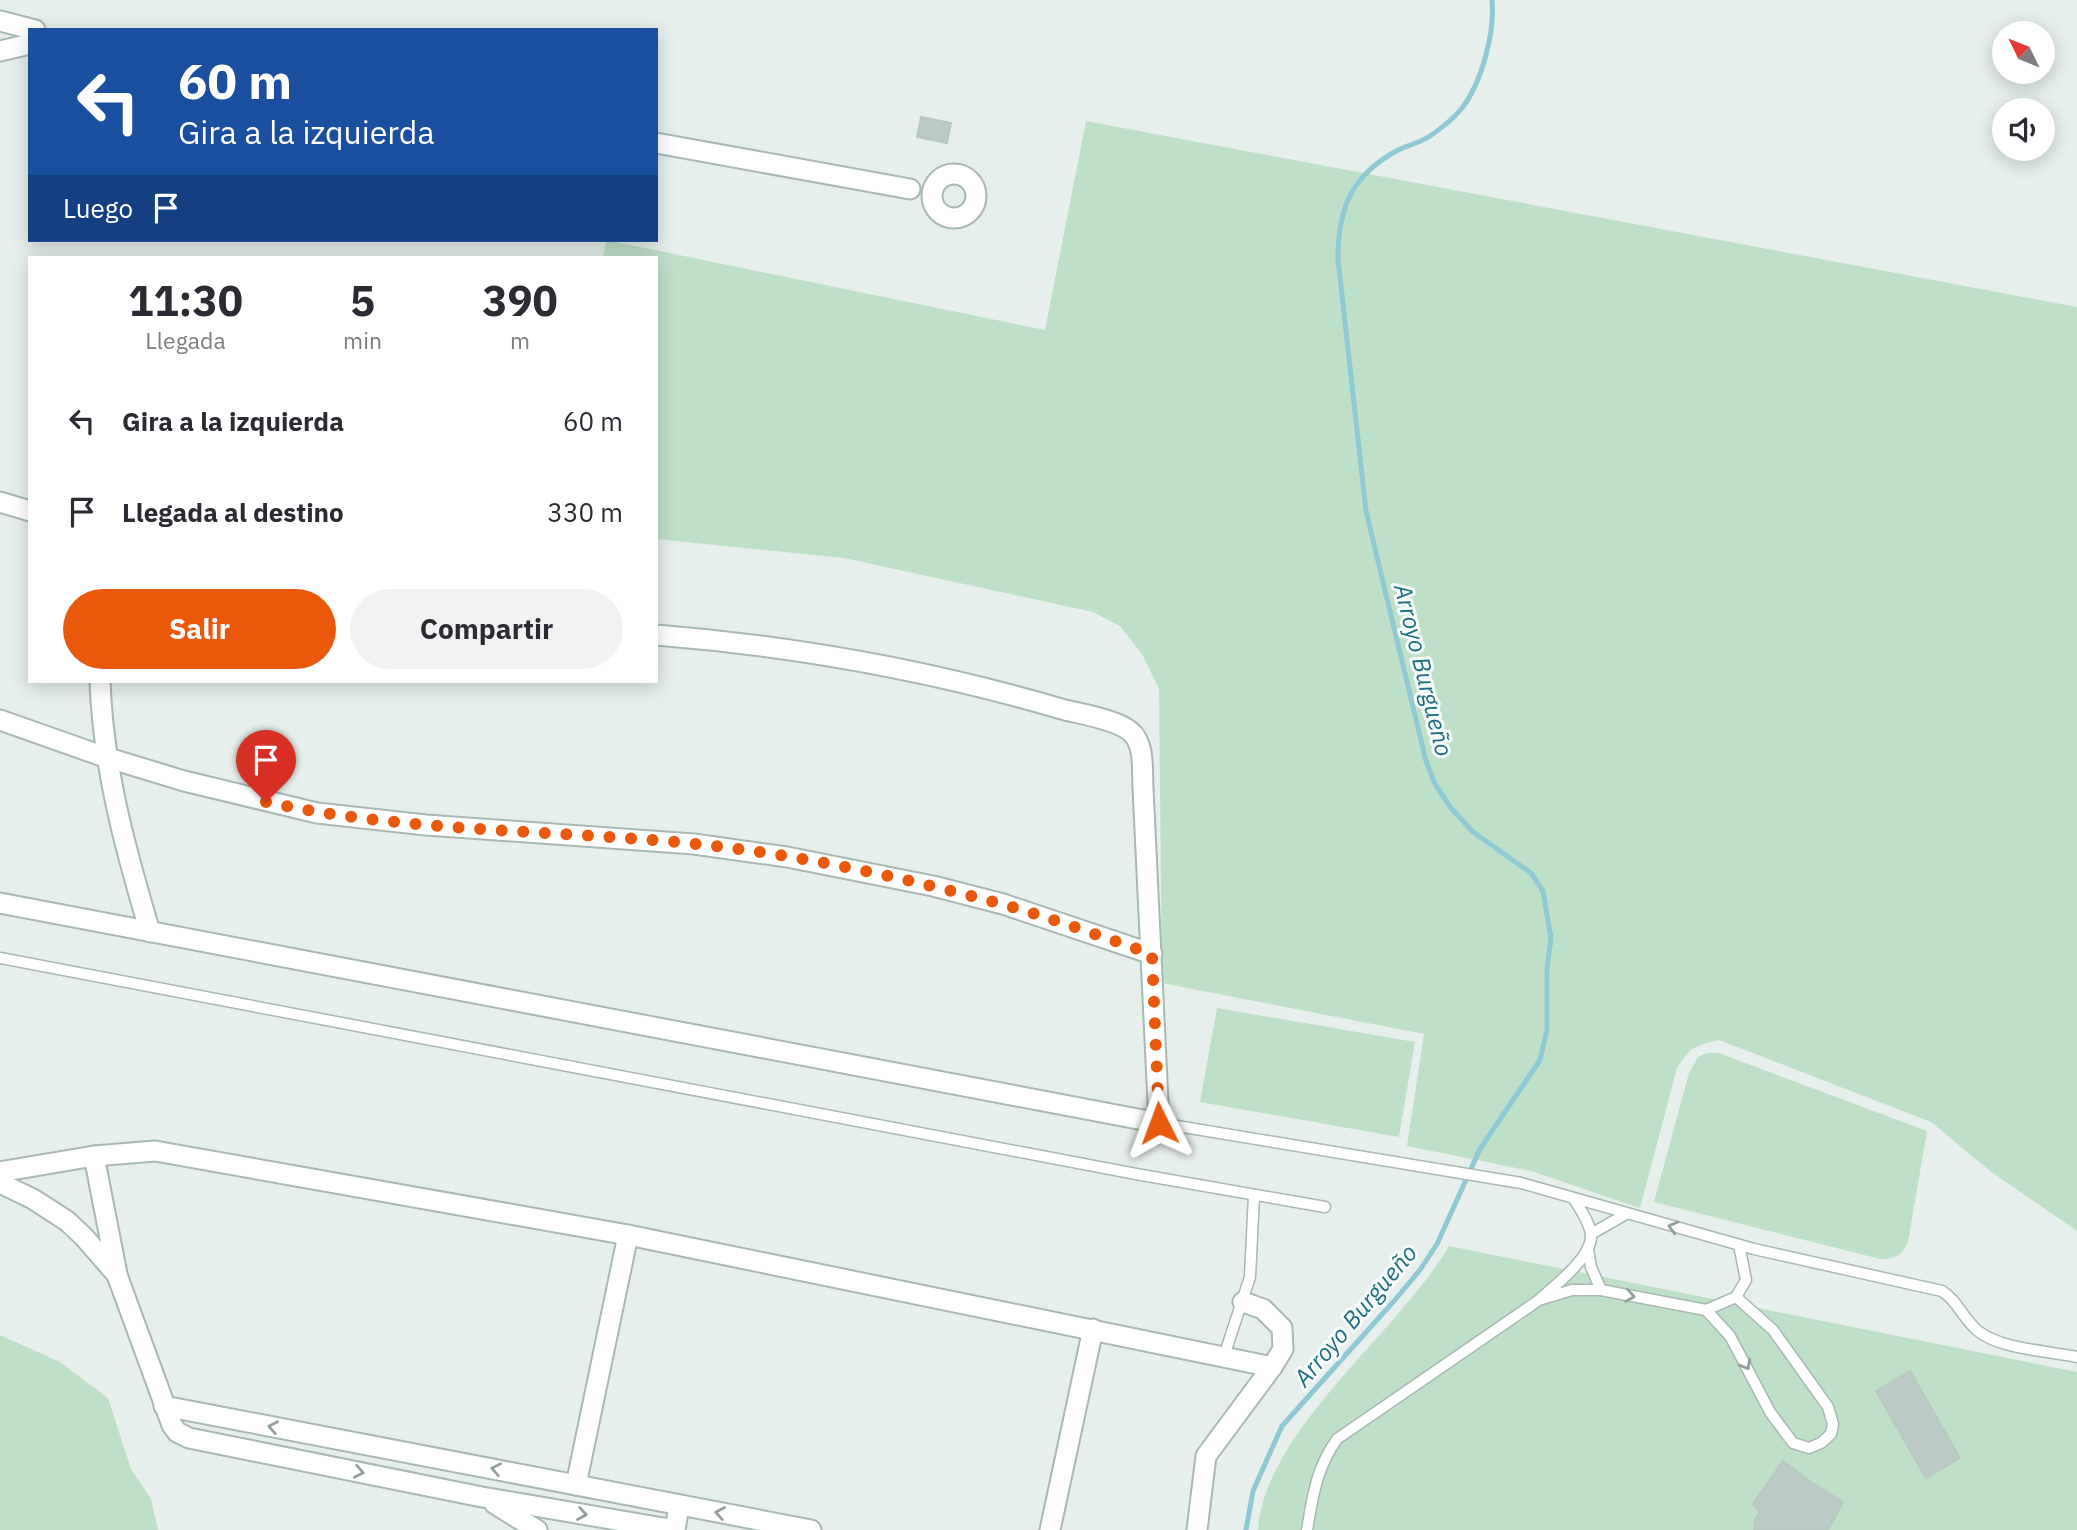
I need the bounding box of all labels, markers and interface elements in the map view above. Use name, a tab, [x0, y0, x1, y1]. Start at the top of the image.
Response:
north arrow	[1992, 21, 2054, 84]
map controls	[1992, 21, 2055, 161]
text: 60 m	[178, 49, 292, 112]
icon: left	[63, 56, 154, 147]
button: sound	[1992, 98, 2055, 161]
text: Gira a la izquierda	[178, 111, 435, 153]
icon: arrive	[147, 189, 185, 227]
text: Luego	[63, 191, 133, 225]
text: 11:30	[128, 273, 243, 328]
text: 5	[350, 273, 375, 328]
text: 390	[482, 273, 558, 328]
text: Llegada	[145, 325, 226, 355]
text: min	[343, 325, 382, 355]
text: m	[510, 325, 530, 355]
icon: left	[63, 402, 101, 440]
text: Gira a la izquierda	[122, 404, 344, 438]
text: 60 m	[563, 404, 623, 438]
icon: arrive	[63, 493, 101, 531]
text: Llegada al destino	[122, 495, 344, 529]
text: 330 m	[547, 495, 623, 529]
water label: Arroyo Burgueño	[1387, 580, 1461, 759]
button: Salir	[63, 589, 336, 669]
button: Compartir	[350, 589, 623, 669]
pin	[236, 730, 296, 802]
icon: arrive	[247, 741, 285, 779]
position arrow	[1122, 1086, 1196, 1160]
one-way arrow	[1667, 1220, 1679, 1235]
water label: Arroyo Burgueño	[1285, 1237, 1424, 1394]
one-way arrow	[1624, 1287, 1636, 1302]
one-way arrow	[1738, 1357, 1751, 1370]
one-way arrow	[267, 1420, 279, 1435]
one-way arrow	[490, 1463, 502, 1478]
one-way arrow	[353, 1464, 365, 1479]
one-way arrow	[576, 1506, 588, 1521]
one-way arrow	[714, 1507, 726, 1522]

